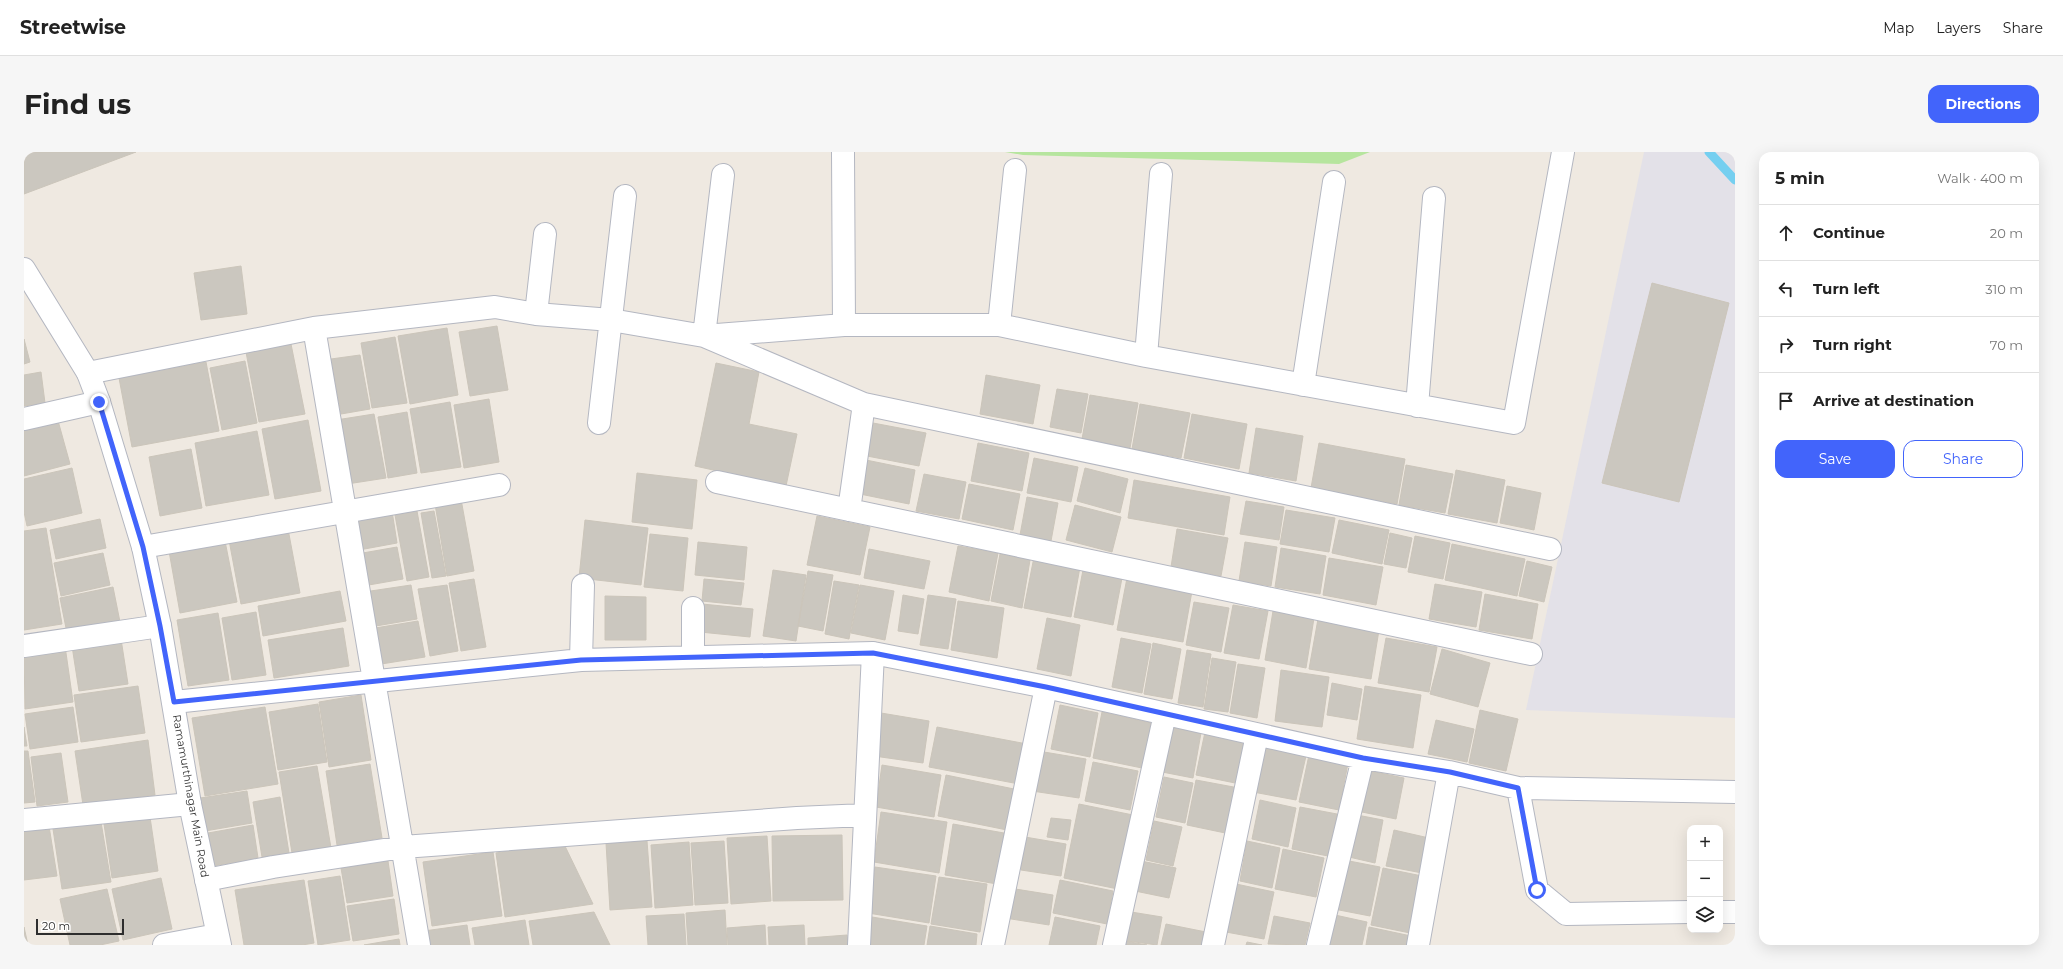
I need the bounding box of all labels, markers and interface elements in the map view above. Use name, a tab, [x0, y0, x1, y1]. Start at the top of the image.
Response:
text: Streetwise	[20, 16, 126, 39]
text: Map	[1883, 19, 1914, 37]
text: Layers	[1936, 19, 1981, 37]
text: Share	[2003, 19, 2043, 37]
button: Directions	[1928, 85, 2039, 123]
text: Find us	[24, 87, 131, 121]
text: 5 min	[1775, 168, 1825, 188]
text: Walk · 400 m	[1937, 170, 2023, 186]
icon: ahead	[1775, 222, 1797, 244]
text: Continue	[1813, 223, 1885, 242]
text: 20 m	[1990, 225, 2023, 241]
icon: left	[1775, 278, 1797, 300]
text: Turn left	[1813, 279, 1880, 298]
text: 310 m	[1985, 281, 2023, 297]
icon: right	[1775, 334, 1797, 356]
text: Turn right	[1813, 335, 1892, 354]
text: 70 m	[1990, 337, 2023, 353]
icon: arrive	[1775, 390, 1797, 412]
text: Arrive at destination	[1813, 391, 1974, 410]
route end	[90, 393, 108, 411]
button: Save	[1775, 440, 1895, 478]
button: Share	[1903, 440, 2023, 478]
street label: Ramamurthinagar Main Road	[170, 713, 212, 879]
map controls	[1687, 825, 1723, 933]
button: +	[1687, 825, 1723, 861]
button: −	[1687, 861, 1723, 897]
route start	[1528, 881, 1546, 899]
button: layers	[1687, 897, 1723, 933]
scale bar	[36, 917, 124, 936]
text: 20 m	[42, 919, 70, 933]

